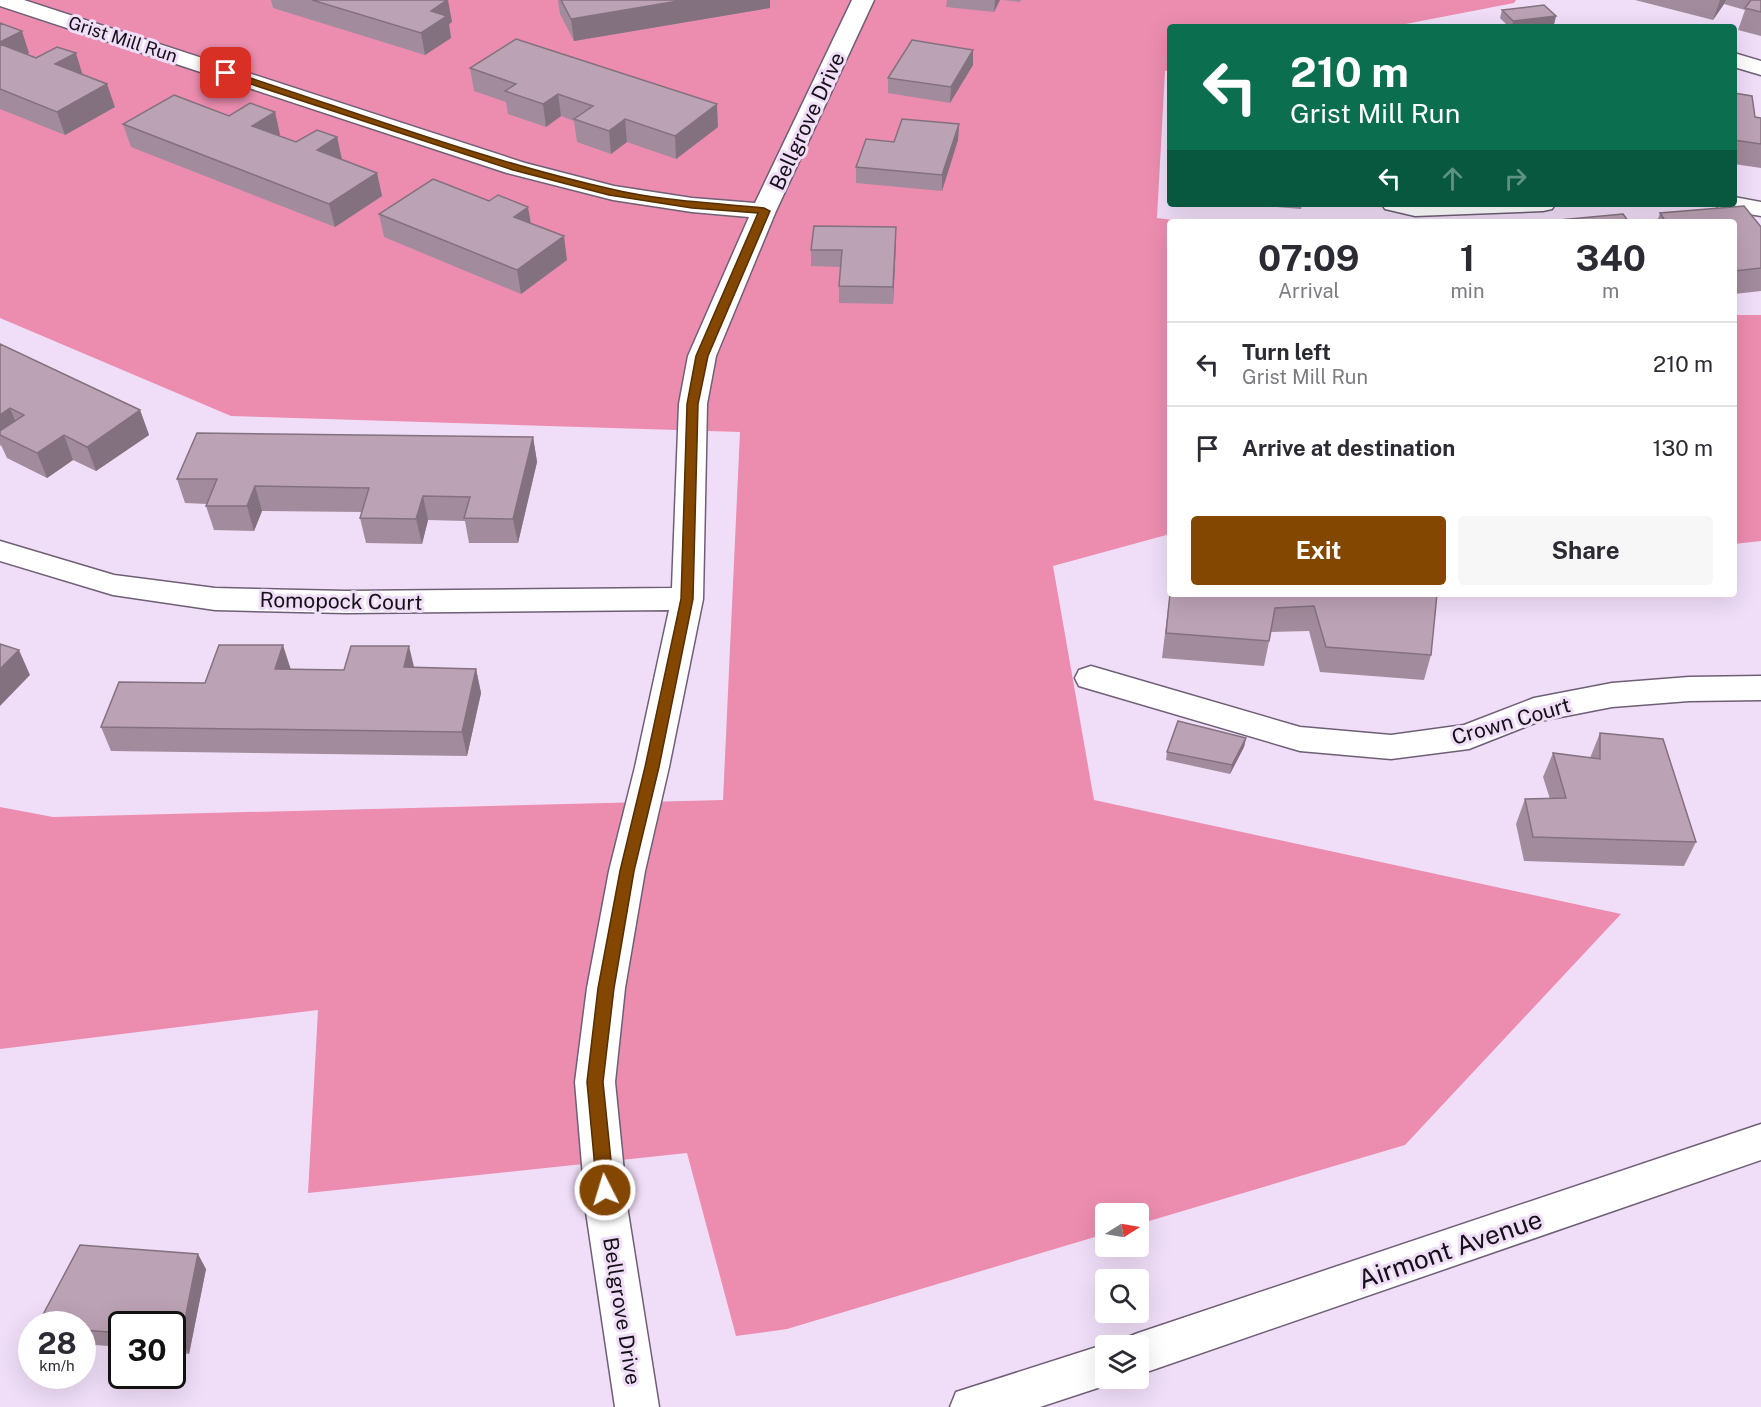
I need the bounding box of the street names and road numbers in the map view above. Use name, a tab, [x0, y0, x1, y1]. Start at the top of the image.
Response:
street label: Grist Mill Run	[66, 11, 180, 67]
street label: Bellgrove Drive	[764, 48, 850, 194]
street label: Romopock Court	[259, 587, 423, 615]
street label: Crown Court	[1449, 692, 1573, 750]
street label: Airmont Avenue	[1354, 1203, 1546, 1295]
street label: Bellgrove Drive	[598, 1235, 646, 1387]

